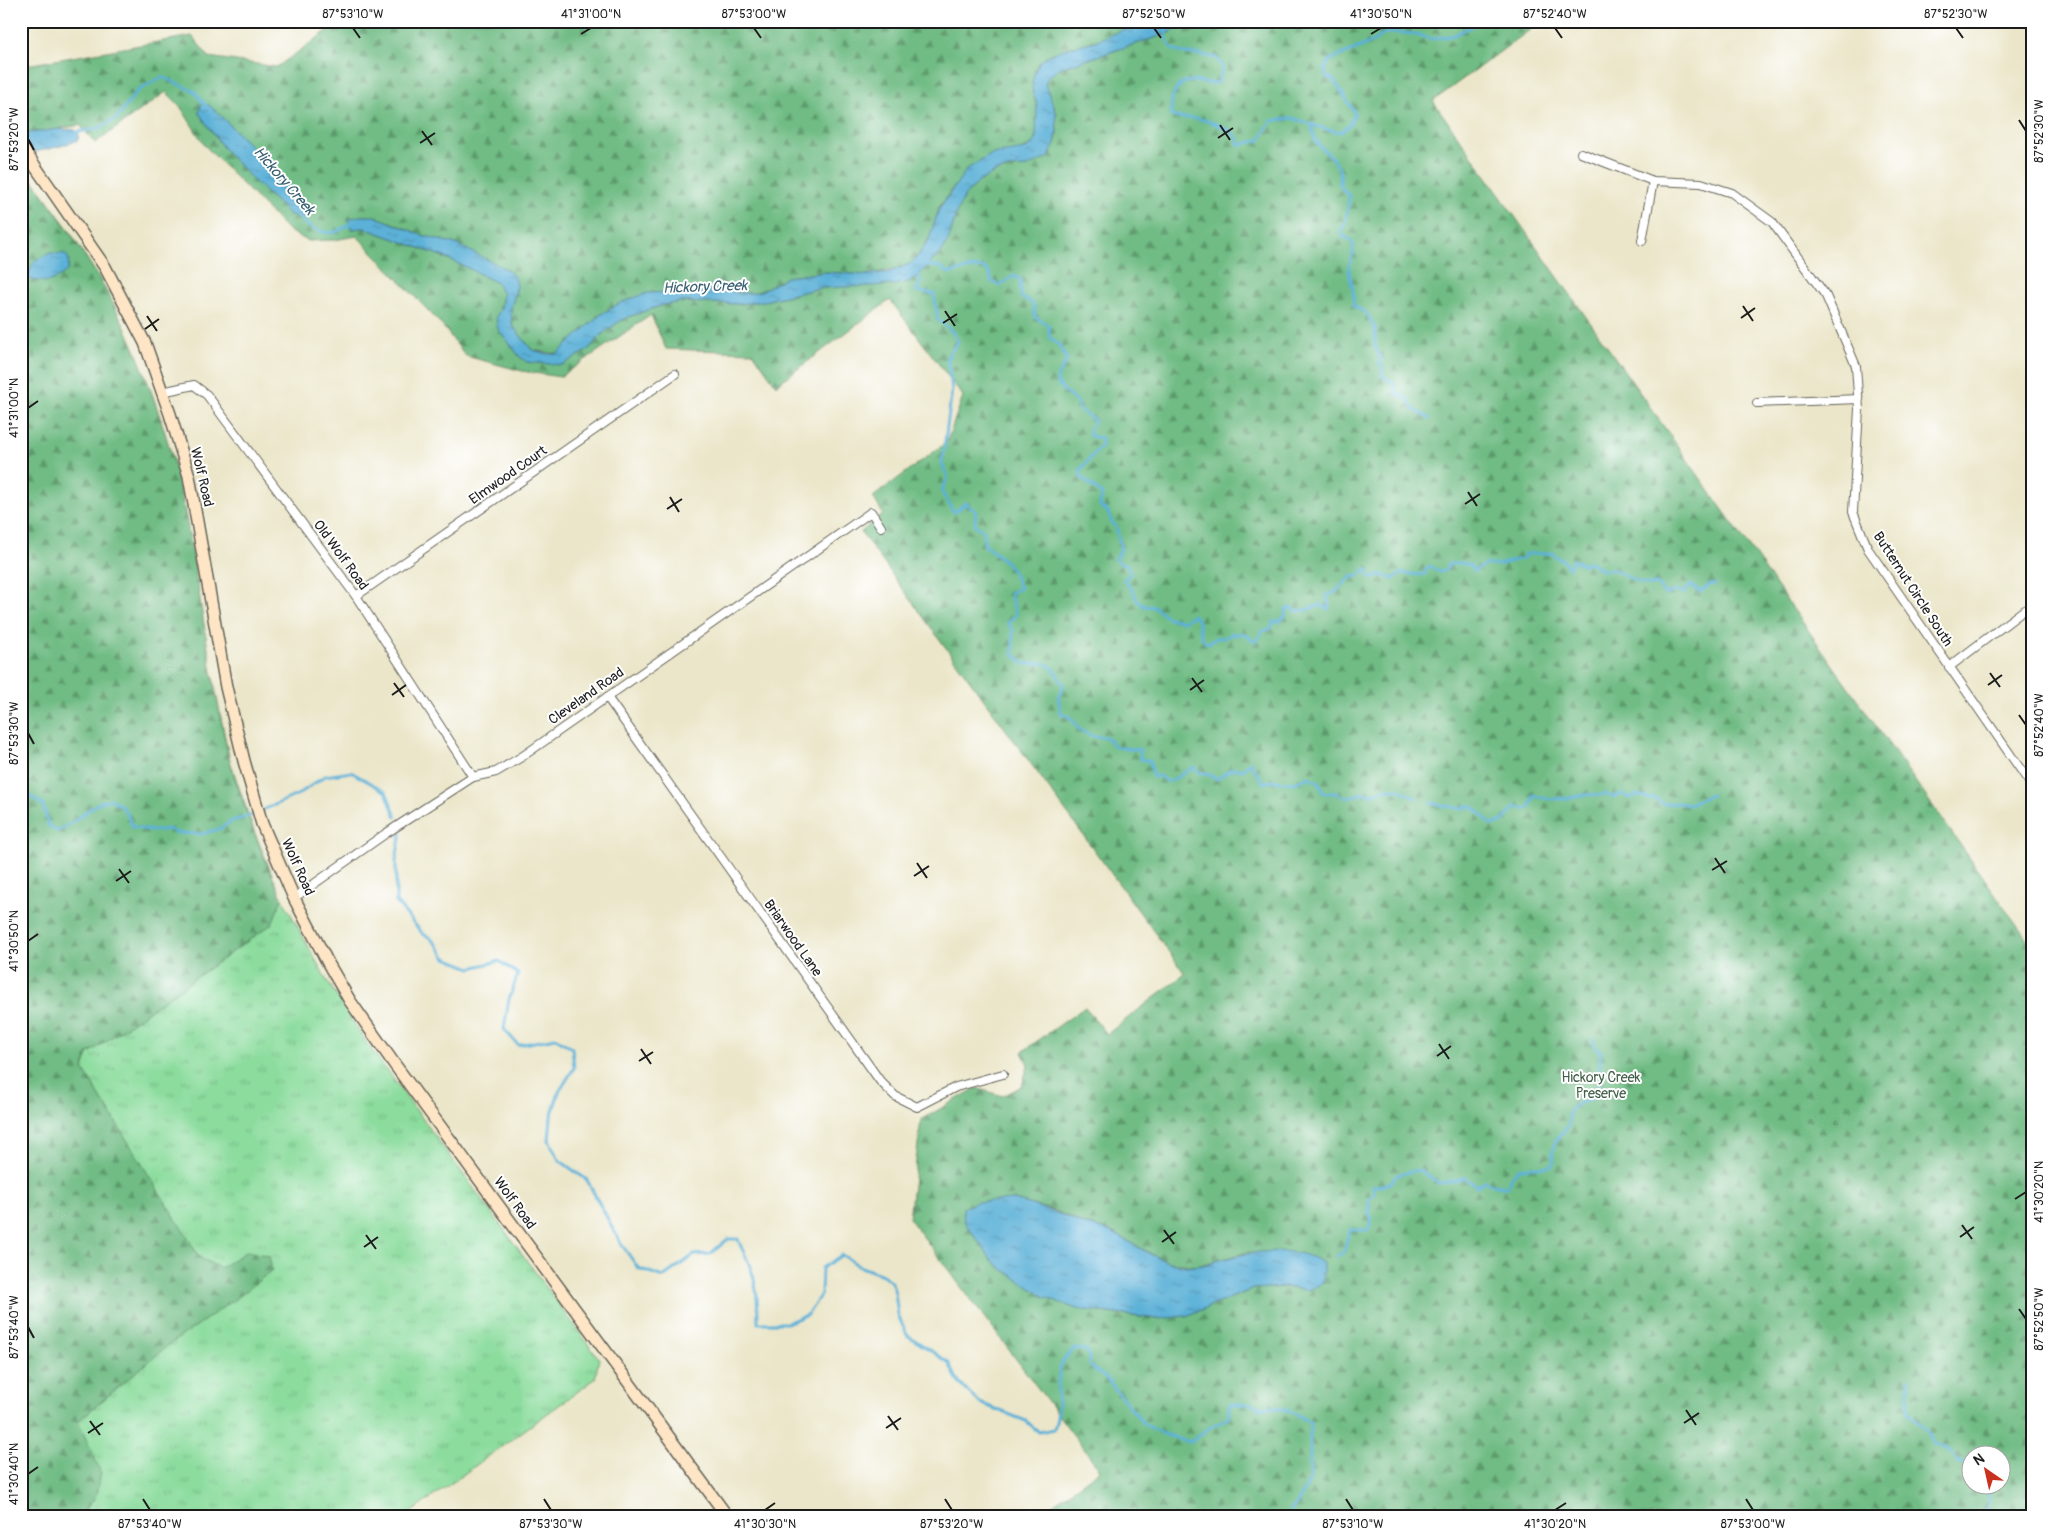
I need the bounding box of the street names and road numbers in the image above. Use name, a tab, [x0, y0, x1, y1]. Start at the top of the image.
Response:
street label: Elmwood Court	[466, 442, 551, 508]
street label: Wolf Road	[187, 446, 217, 509]
street label: Old Wolf Road	[310, 517, 372, 594]
street label: Butternut Circle South	[1870, 528, 1956, 650]
street label: Cleveland Road	[545, 664, 627, 728]
street label: Wolf Road	[278, 836, 318, 898]
street label: Briarwood Lane	[760, 896, 826, 980]
street label: Wolf Road	[490, 1174, 540, 1233]

